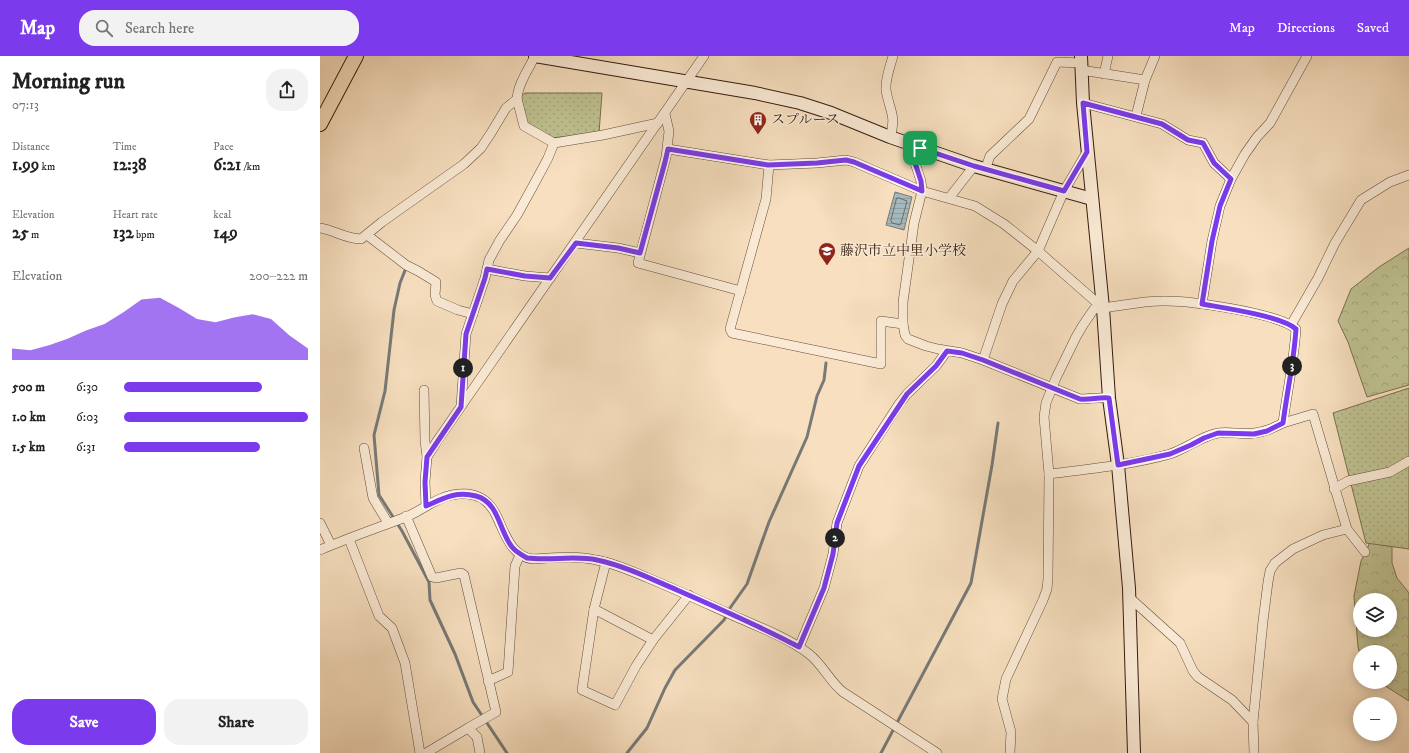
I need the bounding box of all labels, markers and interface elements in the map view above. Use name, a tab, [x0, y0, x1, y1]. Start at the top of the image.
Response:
search box	[79, 10, 359, 46]
text: Map	[20, 17, 55, 40]
icon: search	[93, 17, 115, 39]
text: Search here	[125, 19, 194, 38]
text: Map	[1229, 19, 1255, 37]
text: Directions	[1277, 19, 1335, 37]
text: Saved	[1357, 19, 1389, 37]
text: Morning run	[12, 68, 125, 95]
button: share	[266, 69, 308, 111]
text: 07:13	[12, 97, 39, 113]
building icon: スプルース	[748, 110, 768, 135]
place label: スプルース	[771, 111, 840, 129]
pin	[903, 131, 937, 165]
icon: arrive	[909, 137, 931, 159]
text: Distance	[12, 140, 50, 154]
text: Time	[113, 140, 137, 154]
text: Pace	[213, 140, 234, 154]
text: 1.99	[12, 154, 39, 176]
text: 12:38	[113, 154, 147, 176]
text: 6:21	[213, 154, 241, 176]
text: km	[39, 160, 55, 174]
text: /km	[241, 160, 260, 174]
text: Elevation	[12, 208, 55, 222]
text: Heart rate	[113, 208, 158, 222]
text: kcal	[213, 208, 231, 222]
text: 25	[12, 222, 29, 244]
text: 132	[113, 222, 134, 244]
text: 149	[213, 222, 238, 244]
text: m	[29, 228, 39, 242]
text: bpm	[134, 228, 155, 242]
school or university icon: 藤沢市立中里小学校	[817, 241, 837, 266]
place label: 藤沢市立中里小学校	[840, 242, 966, 260]
text: Elevation	[12, 268, 62, 284]
text: 200–222 m	[249, 268, 308, 284]
pin: 3	[1282, 356, 1302, 376]
pin: 1	[453, 358, 473, 378]
text: 3	[1290, 359, 1294, 373]
text: 1	[461, 361, 465, 375]
text: 500 m	[12, 379, 45, 395]
text: 6:30	[76, 379, 98, 395]
text: 1.0 km	[12, 409, 46, 425]
text: 6:03	[76, 409, 98, 425]
text: 1.5 km	[12, 439, 45, 455]
text: 6:31	[76, 439, 96, 455]
pin: 2	[825, 528, 845, 548]
text: 2	[832, 531, 838, 545]
map controls	[1353, 593, 1397, 741]
button: layers	[1353, 593, 1397, 637]
button: +	[1353, 645, 1397, 689]
button: −	[1353, 697, 1397, 741]
button: Save	[12, 699, 156, 745]
button: Share	[164, 699, 308, 745]

